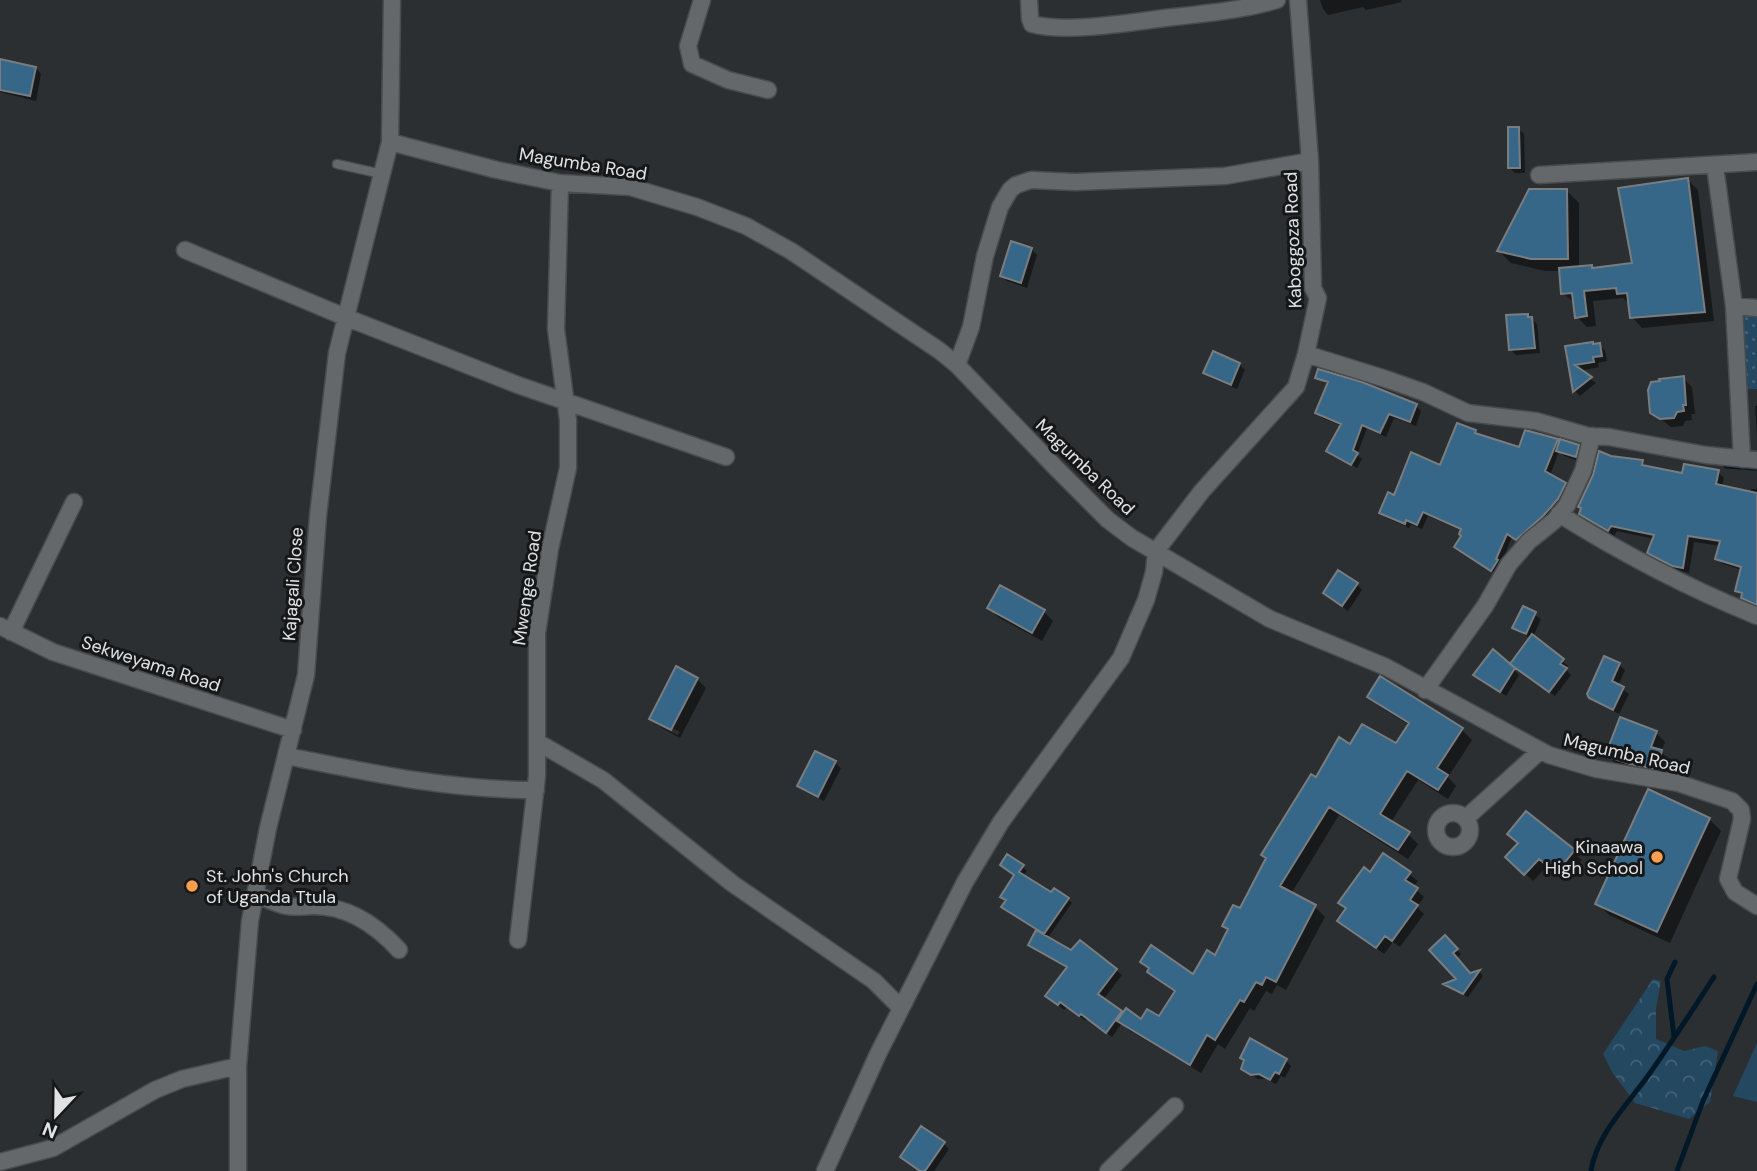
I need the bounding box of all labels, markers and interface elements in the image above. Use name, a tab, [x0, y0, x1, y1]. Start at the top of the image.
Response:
street label: Magumba Road	[517, 142, 649, 186]
street label: Kaboggoza Road	[1279, 171, 1307, 309]
street label: Magumba Road	[1030, 414, 1140, 520]
street label: Kajagali Close	[277, 526, 309, 642]
street label: Mwenge Road	[507, 529, 547, 647]
street label: Sekweyama Road	[78, 630, 224, 698]
street label: Magumba Road	[1561, 728, 1693, 780]
place label: Kinaawa High School	[1545, 835, 1643, 880]
marker: Kinaawa High School	[1649, 849, 1665, 865]
place label: St. John's Church of Uganda Ttula	[206, 864, 349, 909]
marker: St. John's Church of Uganda Ttula	[184, 878, 200, 894]
north arrow	[21, 1080, 91, 1150]
text: N	[39, 1116, 61, 1144]

